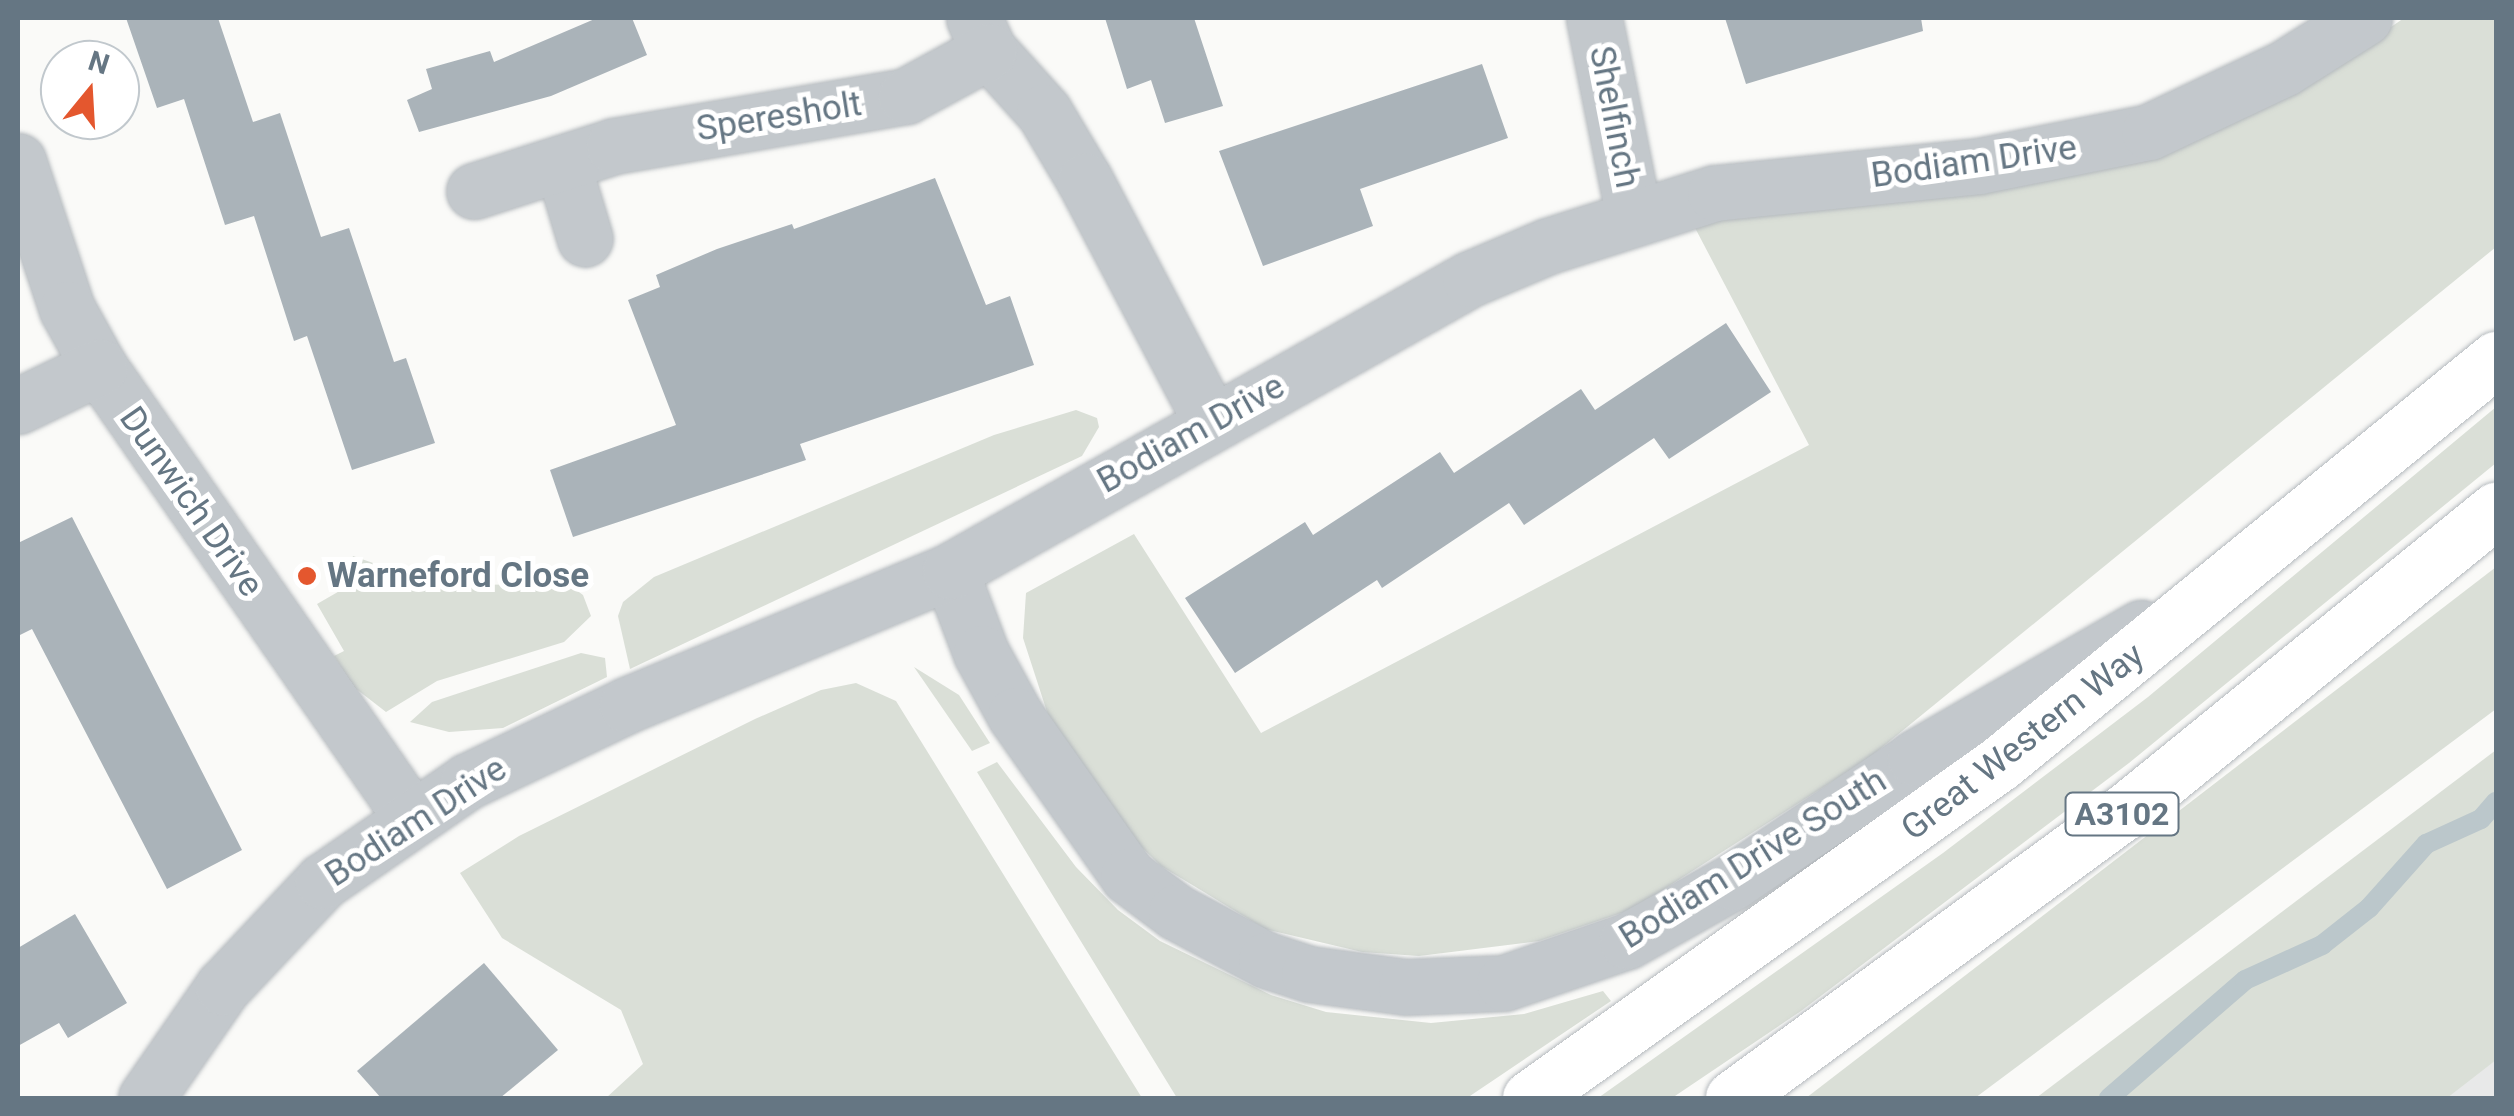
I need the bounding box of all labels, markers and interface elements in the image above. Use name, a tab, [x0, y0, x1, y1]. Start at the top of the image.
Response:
north arrow	[40, 40, 140, 140]
street label: Shelfinch	[1580, 43, 1648, 191]
text: N	[84, 44, 113, 82]
street label: Speresholt	[694, 83, 864, 151]
street label: Bodiam Drive	[1869, 127, 2079, 197]
street label: Bodiam Drive	[1090, 365, 1292, 503]
street label: Dunwich Drive	[110, 399, 272, 605]
place label: Warneford Close	[327, 555, 589, 597]
marker: Warneford Close	[296, 565, 318, 587]
street label: Great Western Way	[1893, 634, 2153, 850]
street label: Bodiam Drive	[318, 748, 514, 896]
street label: Bodiam Drive South	[1612, 760, 1894, 958]
road number: A3102	[2064, 787, 2180, 841]

